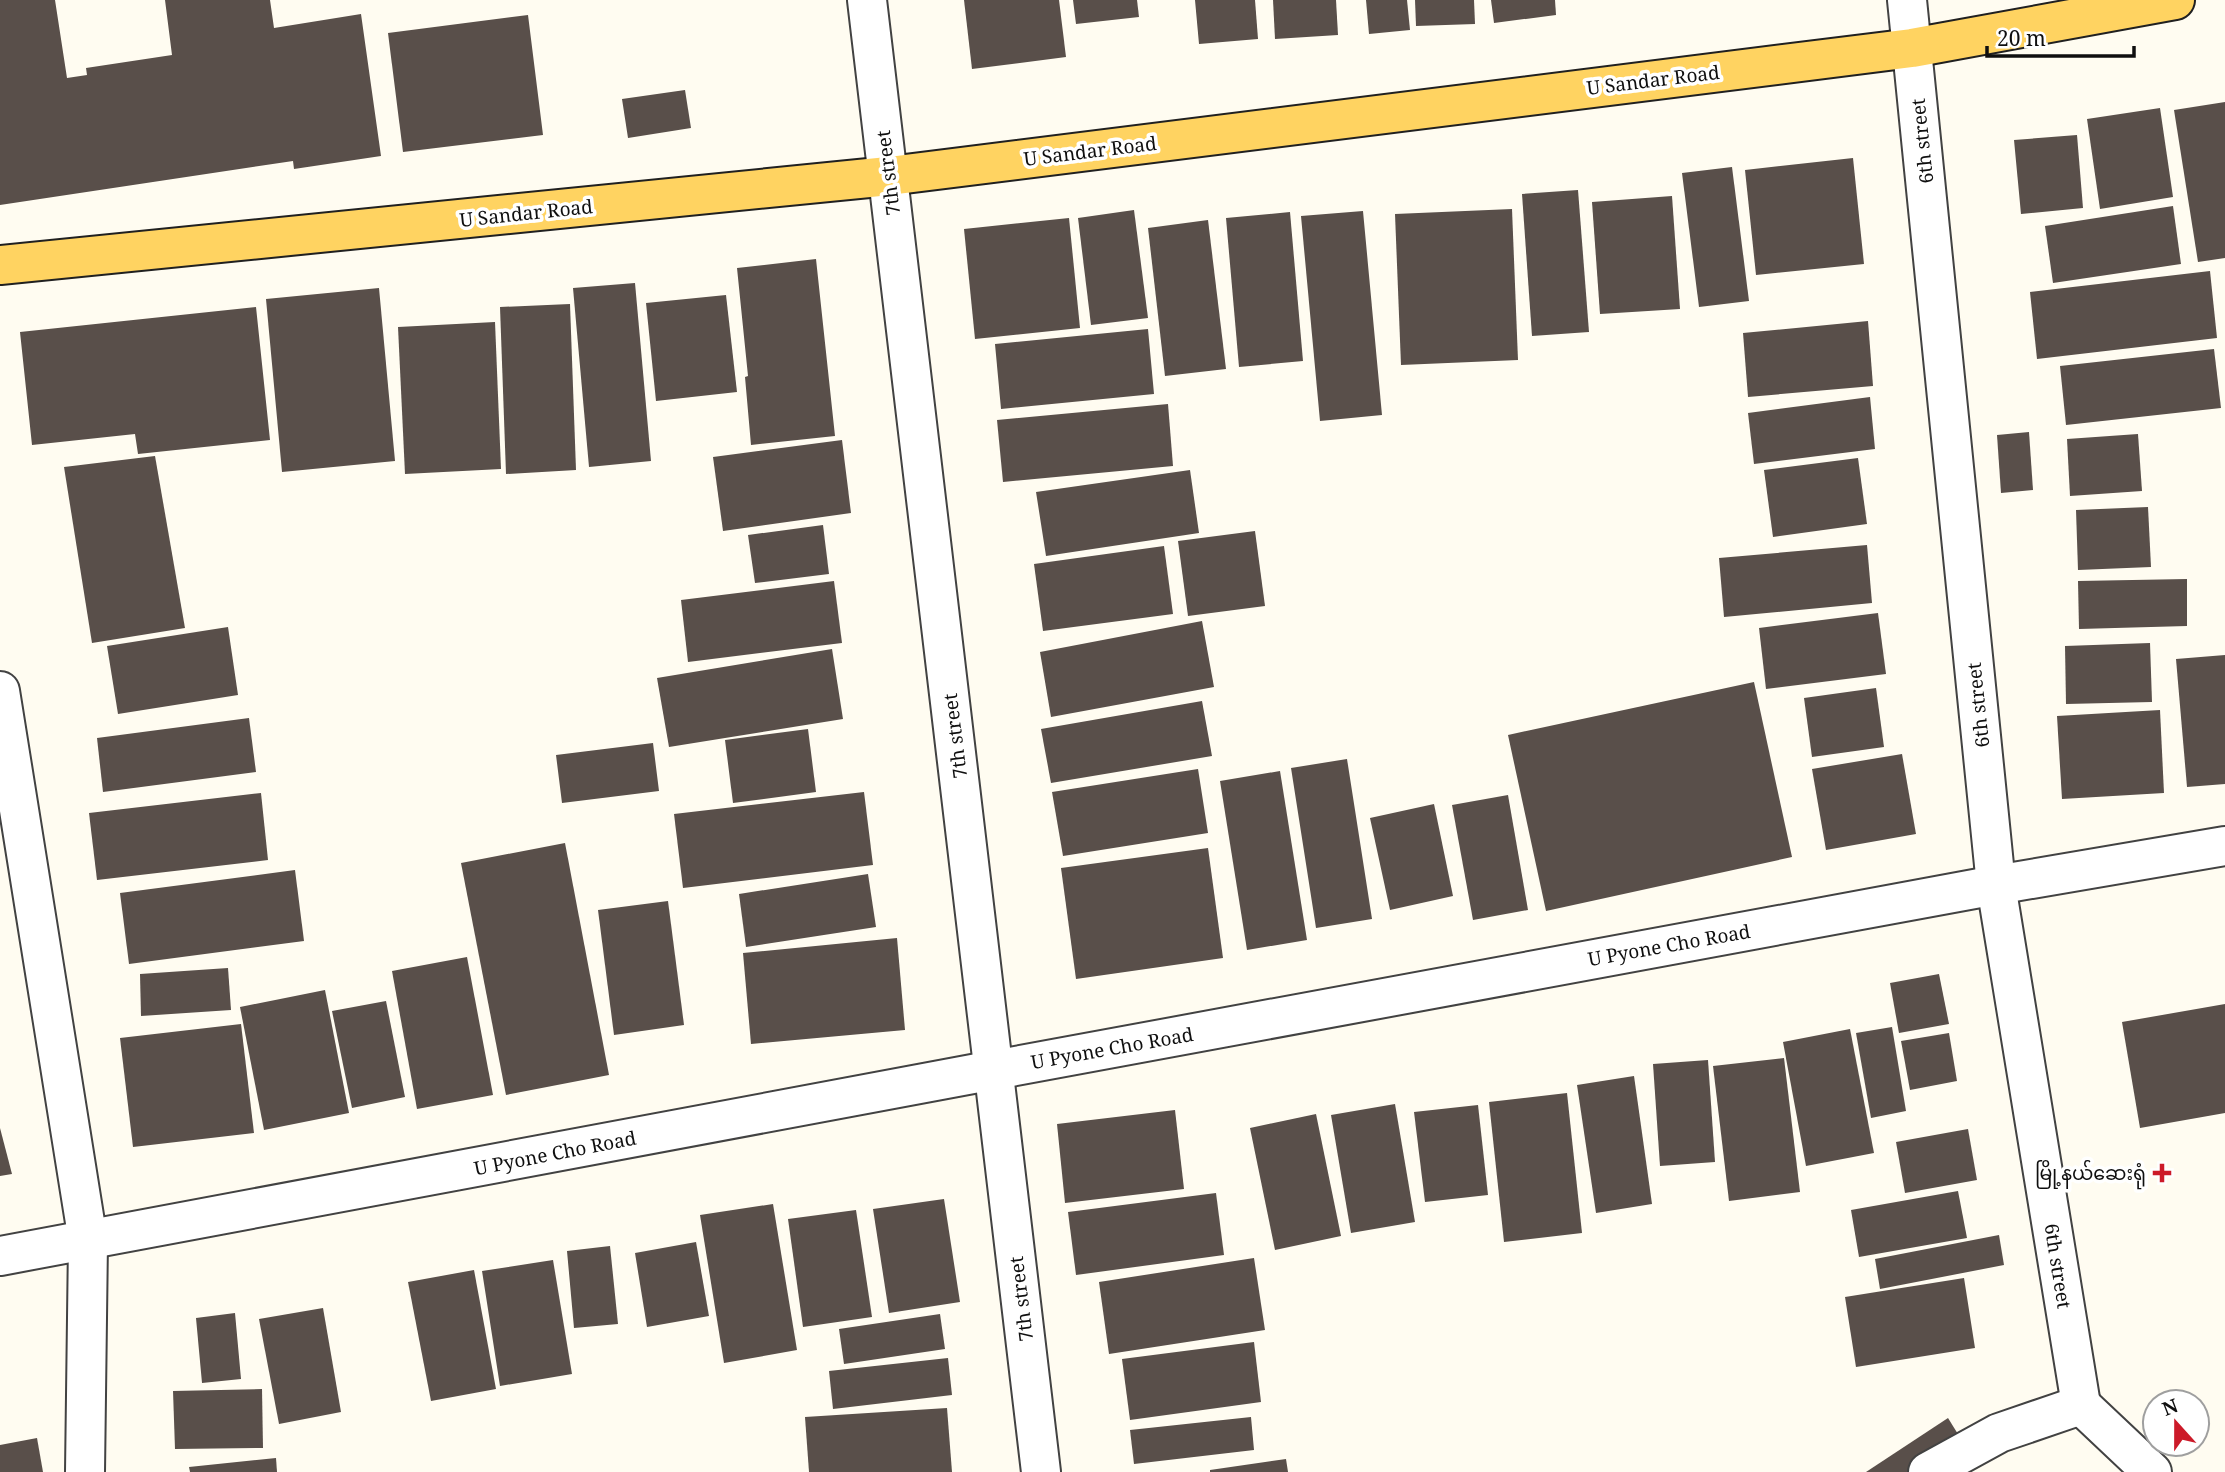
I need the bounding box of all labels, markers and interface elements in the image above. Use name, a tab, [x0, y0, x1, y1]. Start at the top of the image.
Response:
scale bar	[1987, 14, 2134, 58]
text: 20 m	[1997, 24, 2046, 52]
street label: U Sandar Road	[1585, 59, 1721, 101]
street label: 6th street	[1905, 97, 1939, 185]
street label: 7th street	[870, 129, 906, 217]
street label: U Sandar Road	[1022, 130, 1158, 172]
street label: U Sandar Road	[458, 193, 594, 233]
street label: 6th street	[1961, 661, 1995, 749]
street label: 7th street	[937, 692, 973, 780]
street label: U Pyone Cho Road	[1586, 918, 1753, 972]
street label: U Pyone Cho Road	[1029, 1021, 1196, 1075]
street label: U Pyone Cho Road	[472, 1124, 639, 1181]
place label: မြို့နယ်ဆေးရုံ	[2035, 1159, 2146, 1190]
marker: မြို့နယ်ဆေးရုံ	[2152, 1163, 2172, 1183]
street label: 6th street	[2038, 1222, 2078, 1311]
street label: 7th street	[1003, 1255, 1039, 1343]
north arrow	[2141, 1388, 2211, 1458]
text: N	[2158, 1392, 2182, 1422]

